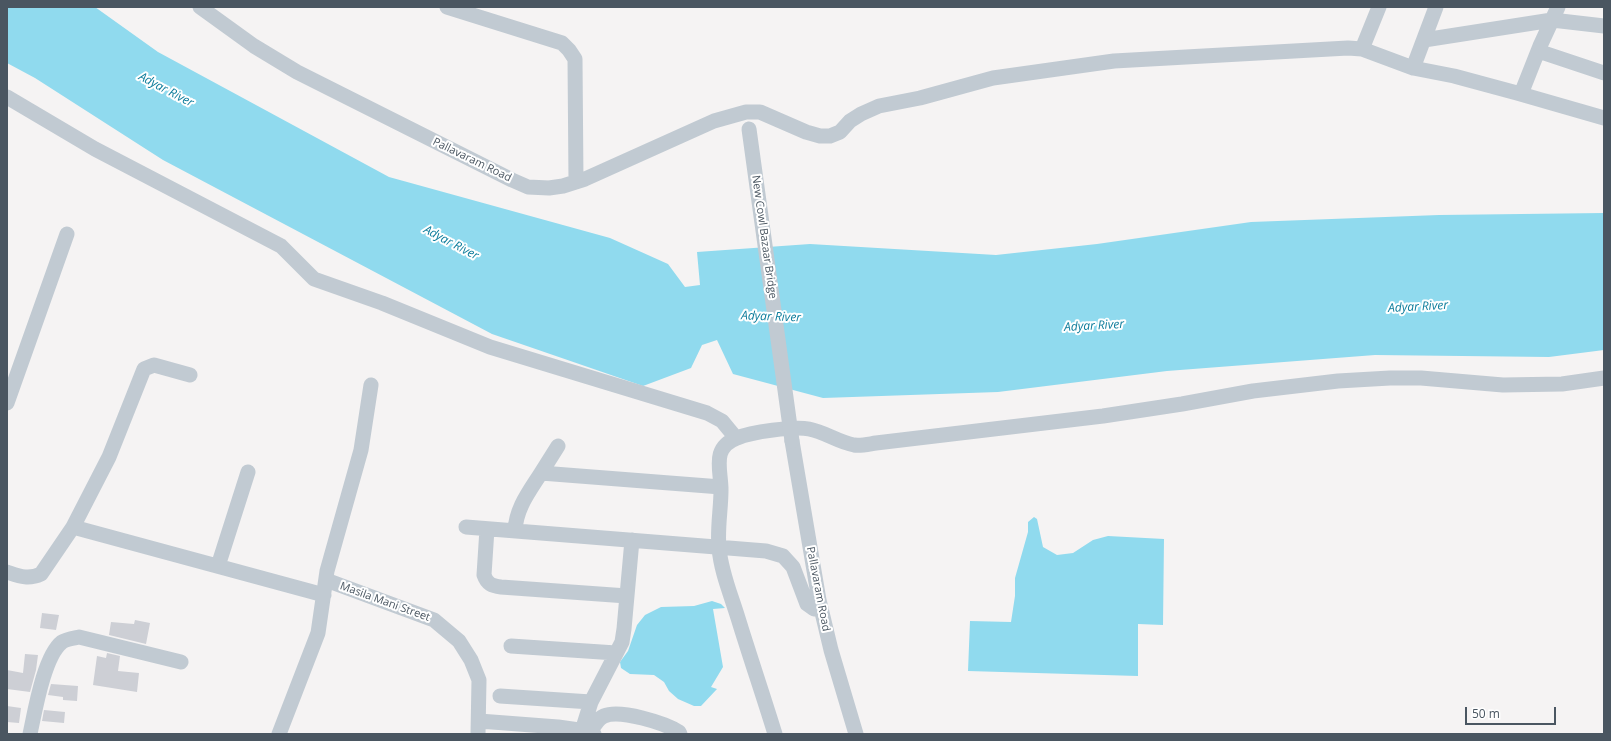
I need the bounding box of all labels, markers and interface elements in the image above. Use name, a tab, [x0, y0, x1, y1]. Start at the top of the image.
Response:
water label: Adyar River	[136, 70, 196, 110]
street label: Pallavaram Road	[431, 135, 513, 185]
street label: New Cowl Bazaar Bridge	[749, 174, 779, 300]
water label: Adyar River	[421, 223, 481, 263]
water label: Adyar River	[1388, 298, 1448, 316]
water label: Adyar River	[741, 309, 801, 325]
water label: Adyar River	[1064, 317, 1124, 335]
street label: Pallavaram Road	[803, 546, 833, 632]
street label: Masila Mani Street	[338, 580, 432, 624]
scale bar	[1467, 699, 1558, 725]
text: 50 m	[1472, 705, 1500, 722]

